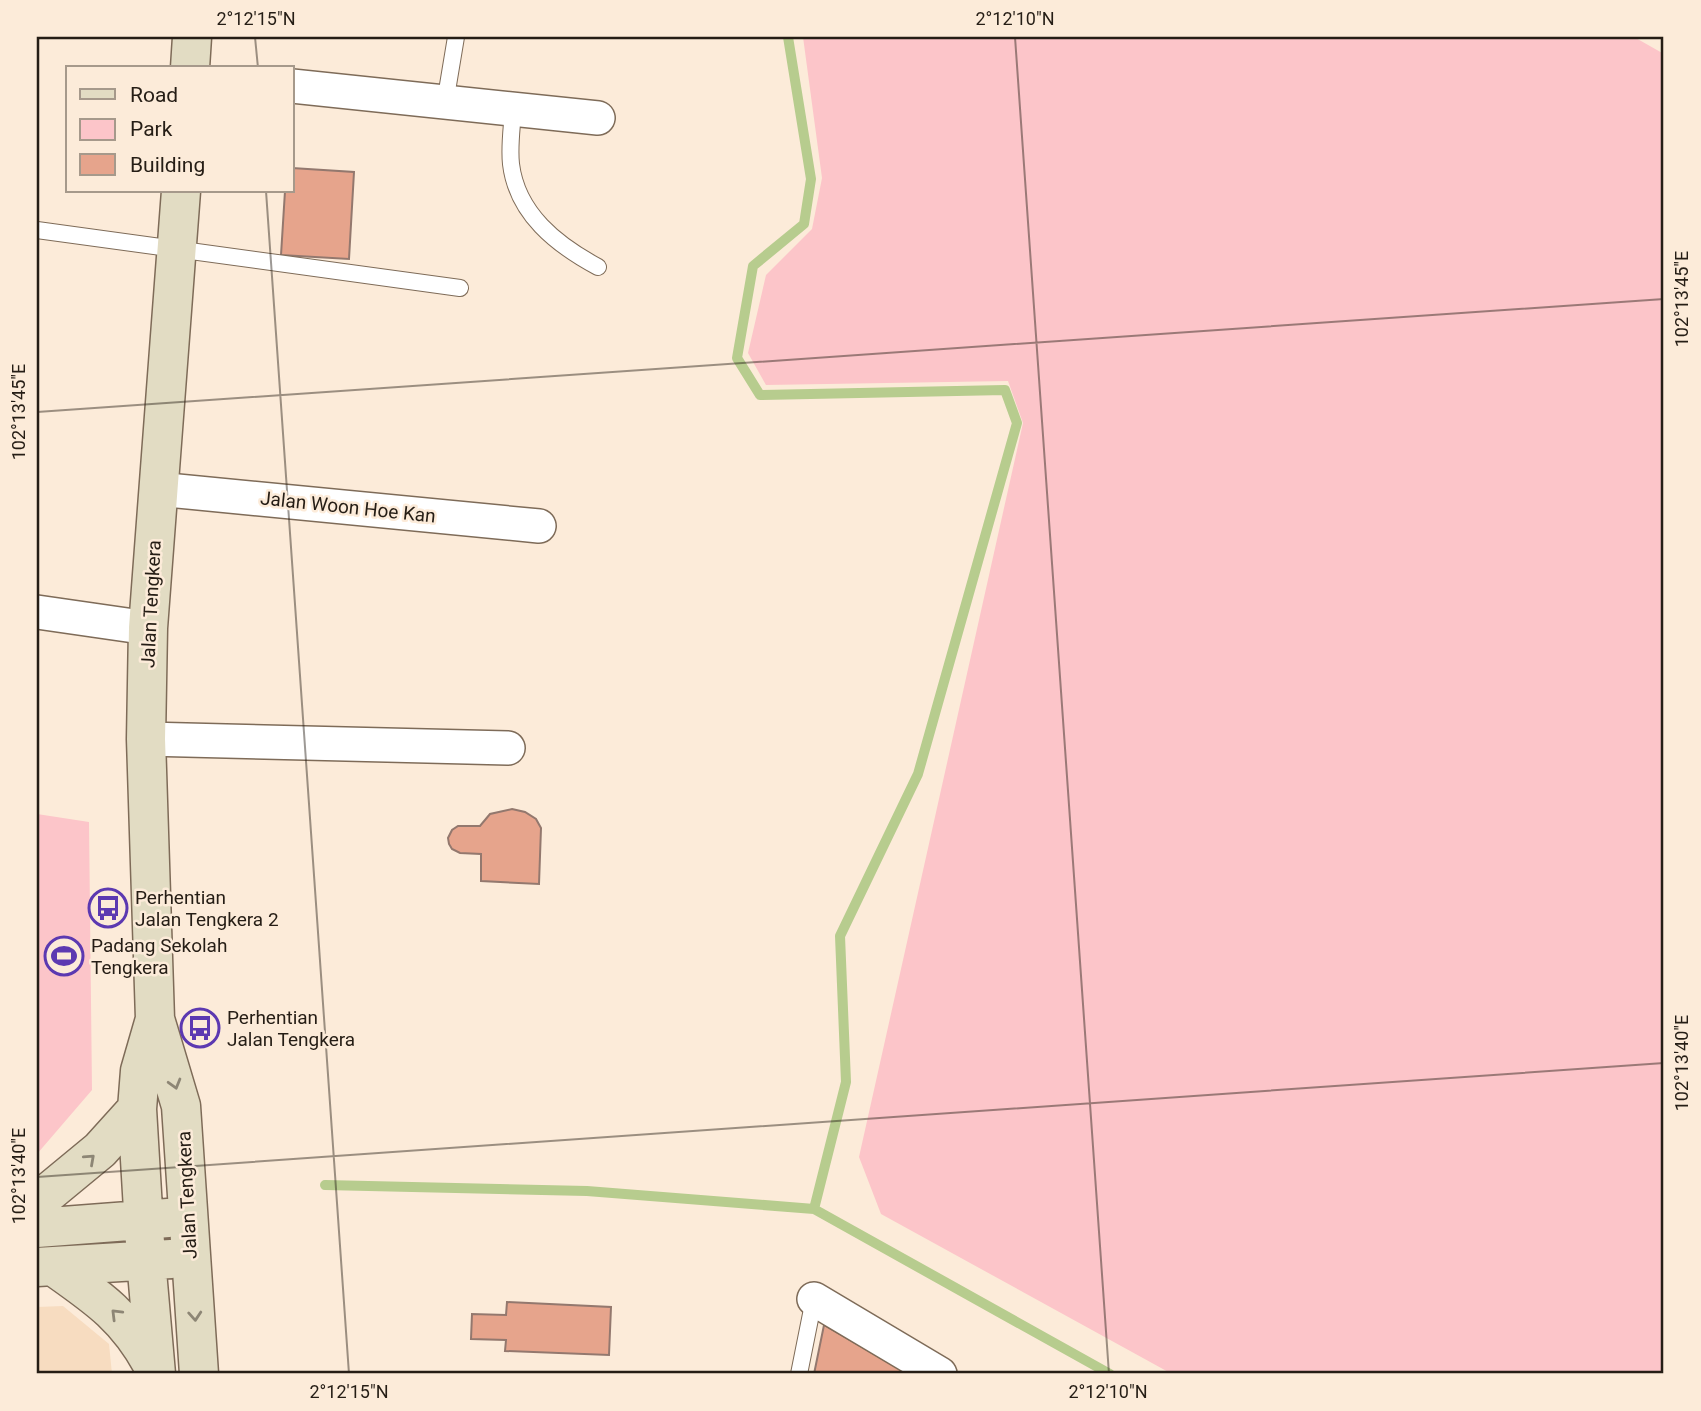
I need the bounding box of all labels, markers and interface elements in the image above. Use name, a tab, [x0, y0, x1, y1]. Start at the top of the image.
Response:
text: 2°12'15"N	[216, 8, 296, 29]
text: 2°12'10"N	[975, 8, 1055, 29]
legend	[66, 66, 294, 192]
text: Road	[130, 83, 178, 107]
text: Park	[130, 117, 173, 141]
text: Building	[130, 153, 205, 177]
text: 102°13'45"E	[1671, 251, 1692, 347]
text: 102°13'45"E	[8, 364, 29, 460]
street label: Jalan Woon Hoe Kan	[259, 486, 437, 528]
street label: Jalan Tengkera	[136, 539, 166, 669]
place label: Perhentian Jalan Tengkera 2	[135, 886, 279, 931]
bus stop icon: Perhentian Jalan Tengkera 2	[87, 887, 129, 929]
place label: Padang Sekolah Tengkera	[91, 934, 227, 979]
sports icon: Padang Sekolah Tengkera	[43, 935, 85, 977]
place label: Perhentian Jalan Tengkera	[227, 1006, 355, 1051]
bus stop icon: Perhentian Jalan Tengkera	[179, 1007, 221, 1049]
text: 102°13'40"E	[1671, 1015, 1692, 1111]
one-way arrow	[166, 1078, 181, 1090]
text: 102°13'40"E	[8, 1128, 29, 1224]
street label: Jalan Tengkera	[172, 1130, 202, 1260]
one-way arrow	[82, 1155, 95, 1167]
one-way arrow	[111, 1309, 124, 1322]
one-way arrow	[187, 1311, 202, 1322]
text: 2°12'15"N	[309, 1381, 389, 1402]
text: 2°12'10"N	[1068, 1381, 1148, 1402]

